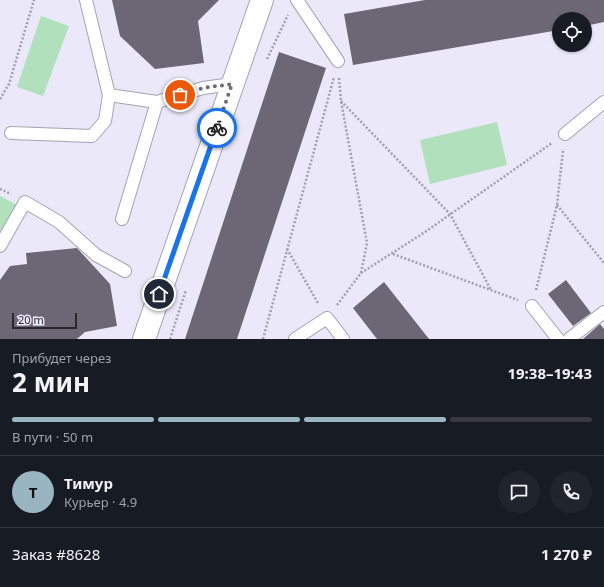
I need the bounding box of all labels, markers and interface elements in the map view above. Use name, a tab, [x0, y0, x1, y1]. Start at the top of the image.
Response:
map controls	[552, 12, 592, 52]
button: locate	[552, 12, 592, 52]
pin	[163, 78, 197, 112]
icon: bag	[169, 84, 191, 106]
courier	[197, 108, 237, 148]
icon: bike	[206, 117, 228, 139]
pin	[142, 277, 176, 311]
icon: home	[148, 283, 170, 305]
scale bar	[12, 311, 77, 330]
text: 20 m	[18, 312, 44, 327]
text: Прибудет через	[12, 349, 111, 367]
text: 19:38–19:43	[507, 363, 592, 383]
text: 2 мин	[12, 364, 90, 400]
text: В пути · 50 m	[12, 428, 93, 446]
button: chat	[498, 471, 540, 513]
button: phone	[550, 471, 592, 513]
text: Тимур	[64, 473, 113, 493]
text: Т	[29, 482, 37, 502]
text: Курьер · 4.9	[64, 493, 137, 511]
text: Заказ #8628	[12, 544, 100, 564]
text: 1 270 ₽	[541, 544, 592, 564]

